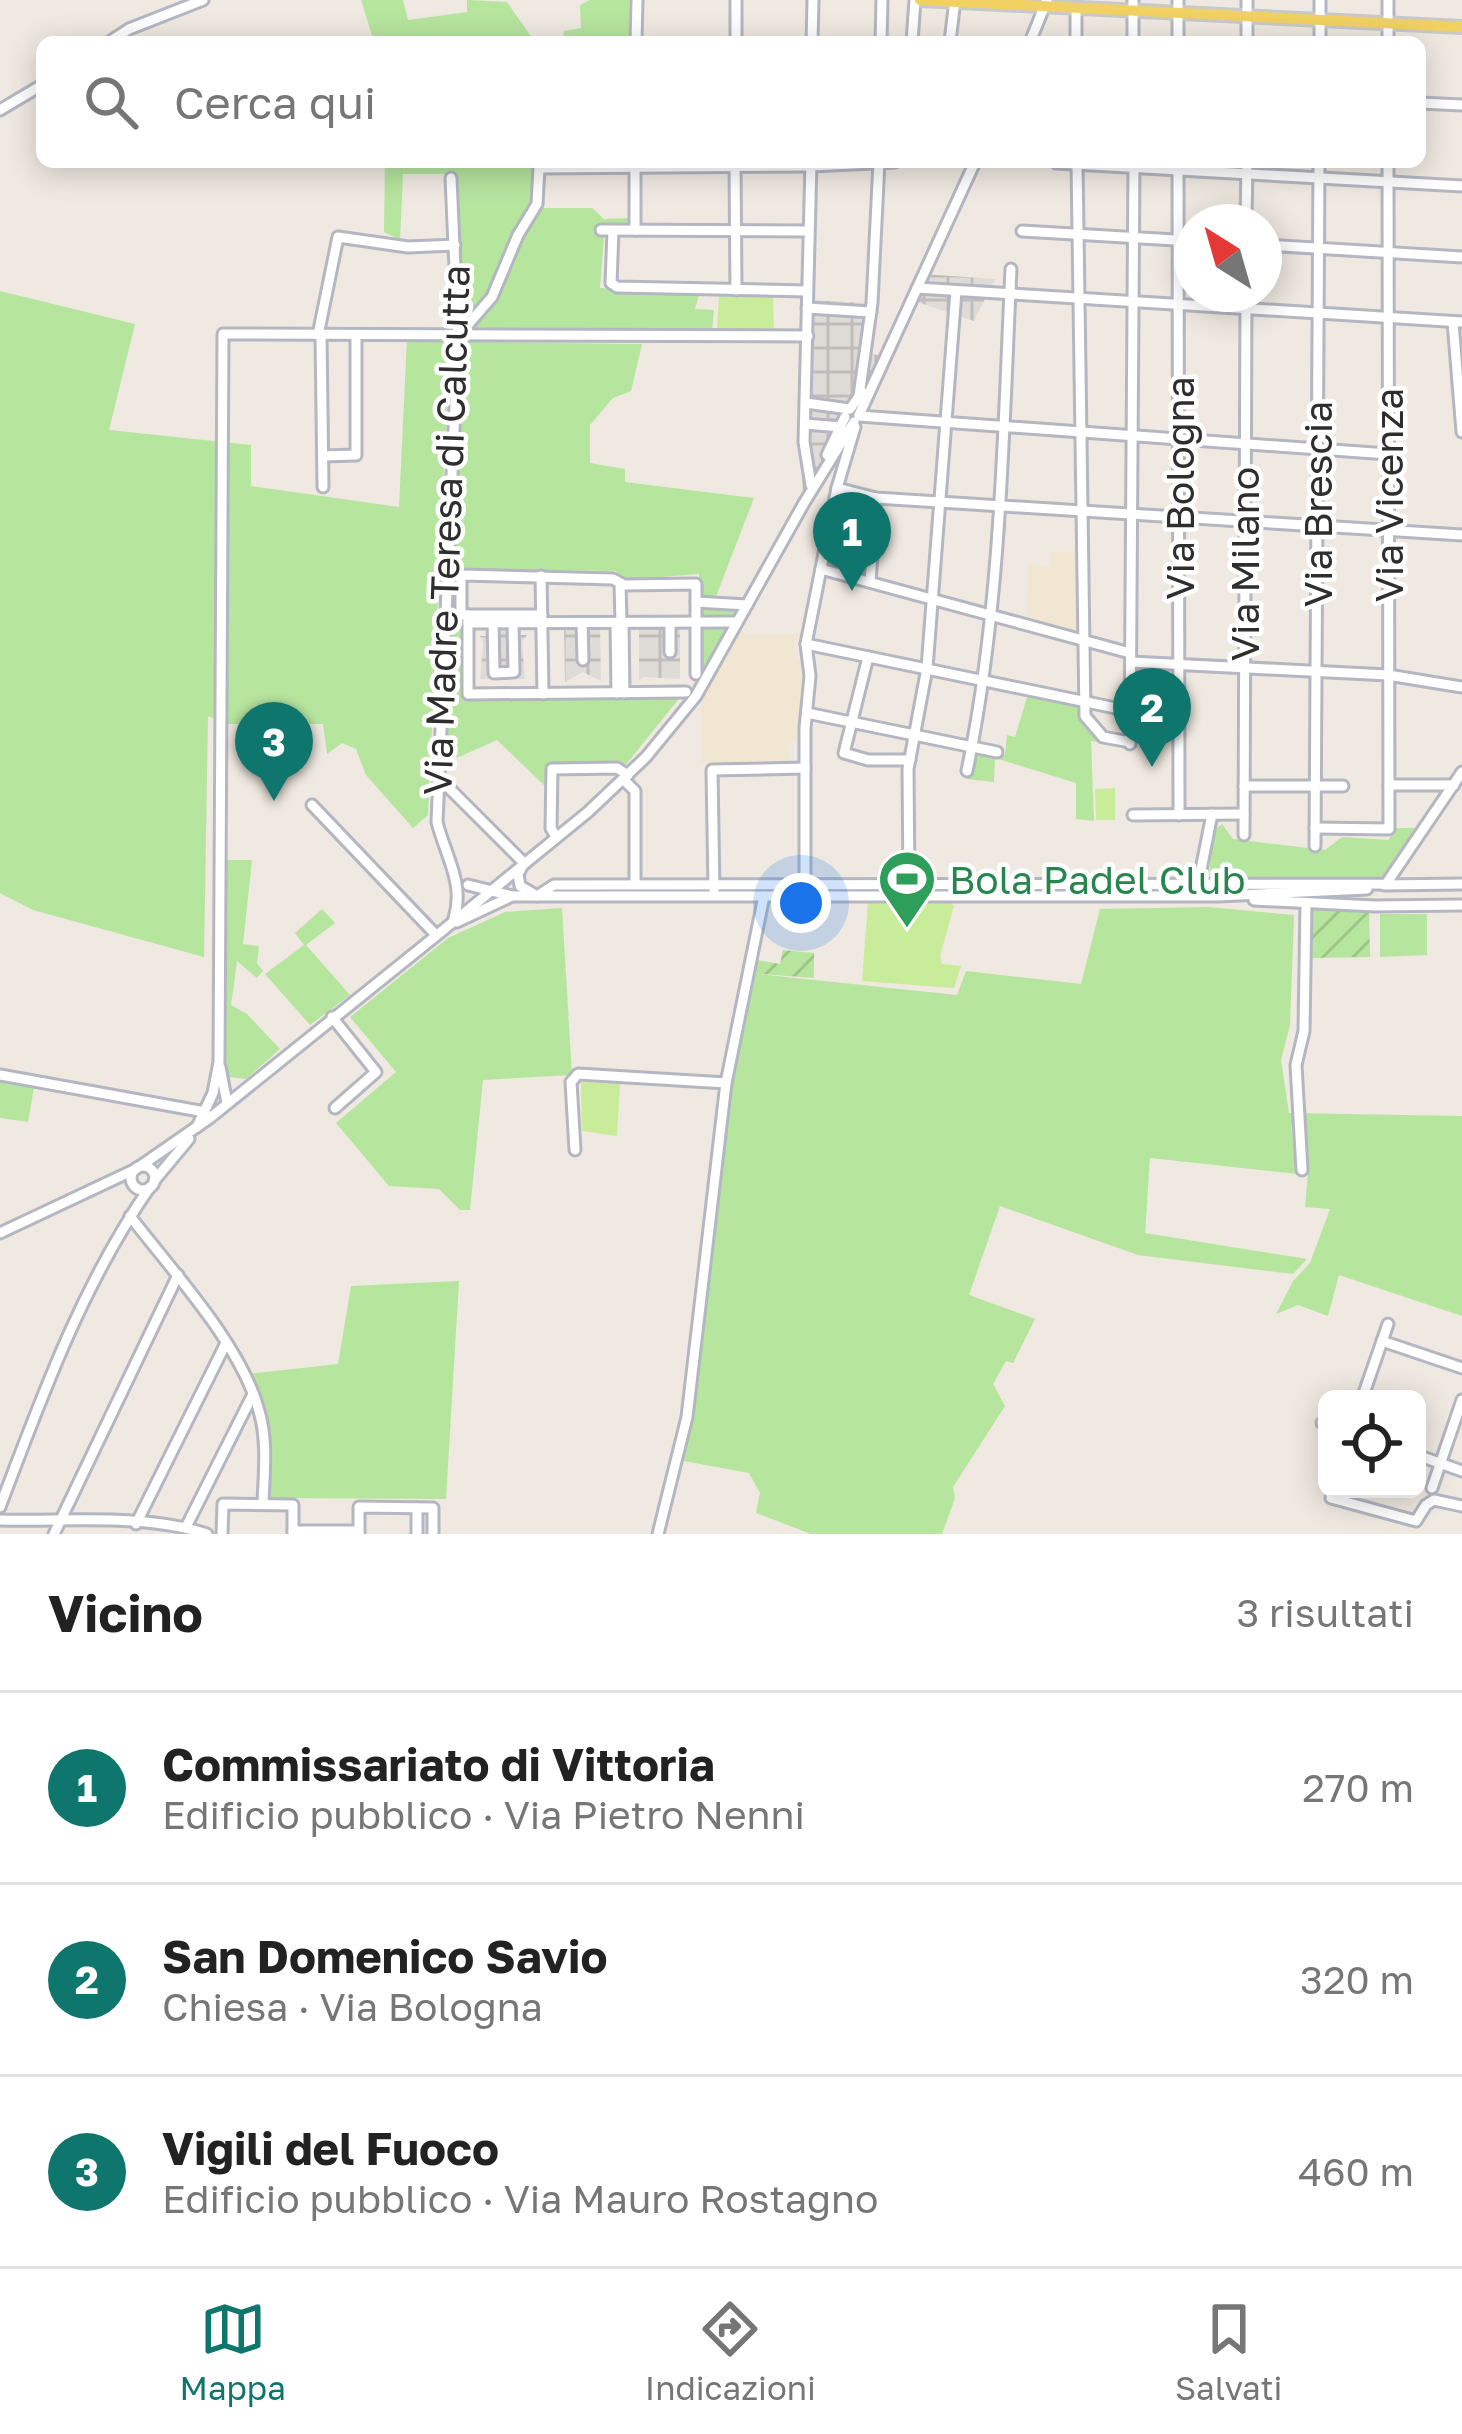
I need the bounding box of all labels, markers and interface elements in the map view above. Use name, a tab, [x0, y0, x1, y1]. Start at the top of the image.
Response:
search box	[36, 36, 1426, 168]
icon: search	[78, 69, 144, 135]
text: Cerca qui	[174, 75, 376, 129]
north arrow	[1174, 204, 1282, 312]
street label: Via Madre Teresa di Calcutta	[413, 264, 479, 796]
street label: Via Bologna	[1156, 376, 1203, 600]
street label: Via Vicenza	[1365, 388, 1412, 602]
street label: Via Brescia	[1294, 401, 1341, 607]
street label: Via Milano	[1221, 467, 1268, 661]
pin: 1	[813, 492, 891, 591]
pin: 2	[1113, 668, 1191, 767]
pin: 3	[235, 702, 313, 801]
sports icon: Bola Padel Club	[876, 848, 938, 930]
place label: Bola Padel Club	[949, 856, 1245, 903]
your location	[771, 873, 831, 933]
map controls	[1318, 1390, 1426, 1498]
button: locate	[1318, 1390, 1426, 1498]
text: Vicino	[48, 1582, 203, 1643]
text: 3 risultati	[1237, 1589, 1414, 1636]
text: Commissariato di Vittoria	[162, 1737, 715, 1791]
text: 1	[77, 1764, 97, 1811]
text: 270 m	[1302, 1764, 1414, 1811]
text: Edificio pubblico · Via Pietro Nenni	[162, 1791, 805, 1838]
text: San Domenico Savio	[162, 1929, 607, 1983]
text: 2	[75, 1956, 99, 2003]
text: 320 m	[1300, 1956, 1414, 2003]
text: Chiesa · Via Bologna	[162, 1983, 543, 2030]
text: Vigili del Fuoco	[162, 2121, 499, 2175]
text: 3	[75, 2148, 99, 2195]
text: 460 m	[1298, 2148, 1414, 2195]
text: Edificio pubblico · Via Mauro Rostagno	[162, 2175, 878, 2222]
tab: Mappa	[180, 2296, 286, 2407]
tab: Indicazioni	[645, 2296, 816, 2407]
tab: Salvati	[1175, 2296, 1282, 2407]

